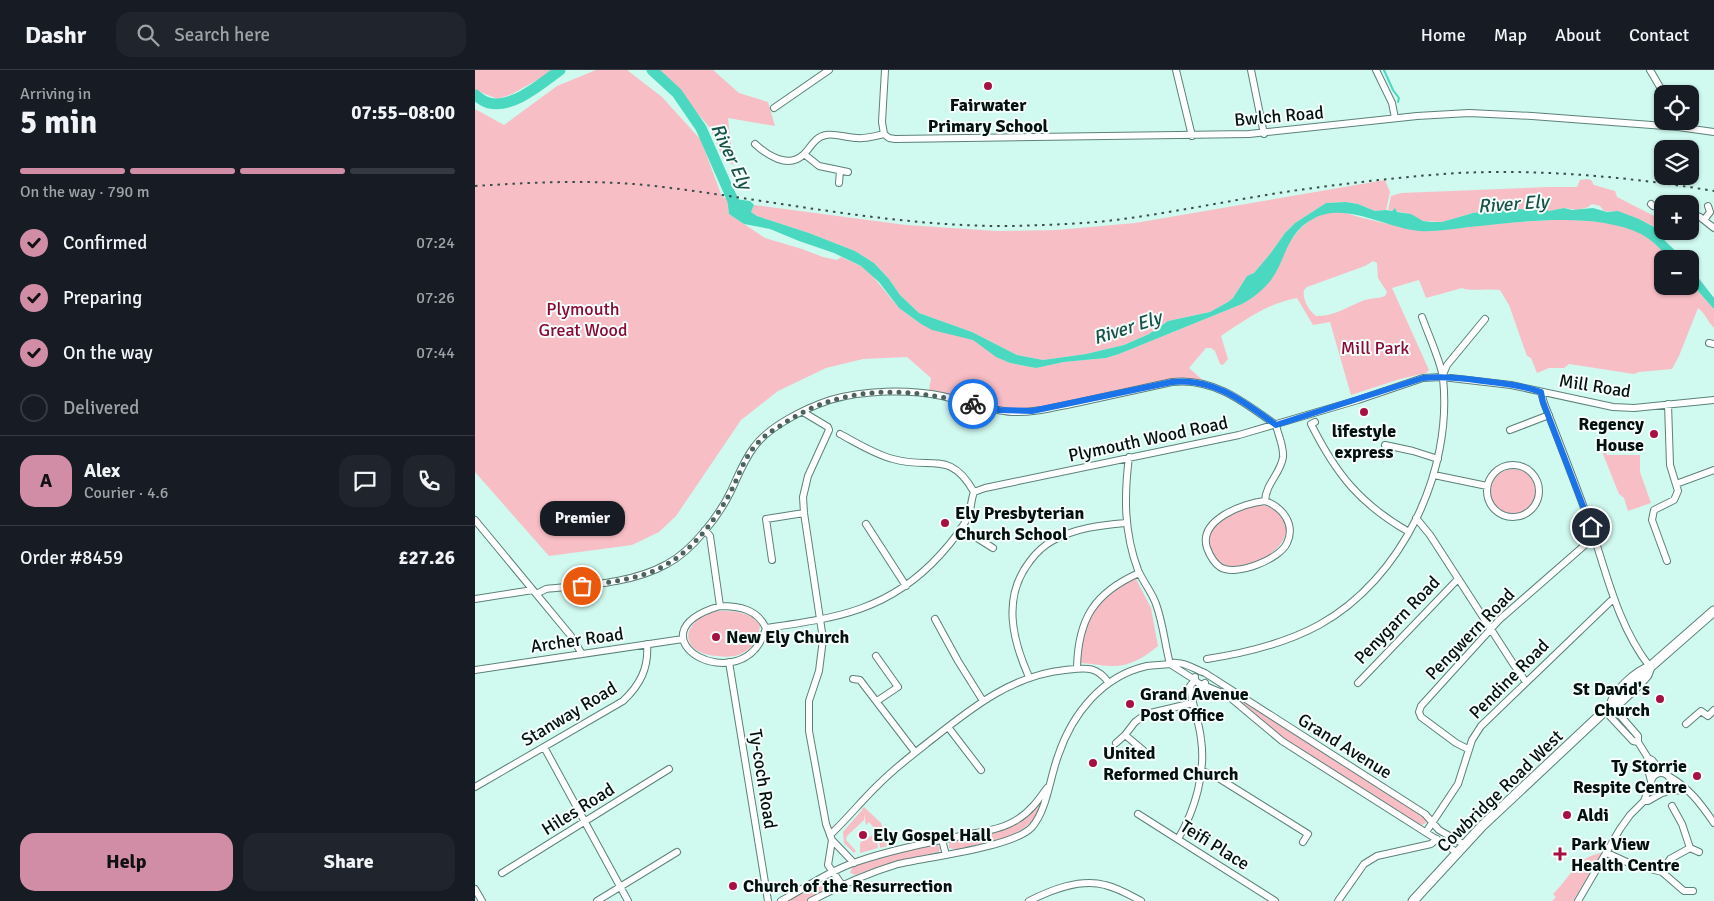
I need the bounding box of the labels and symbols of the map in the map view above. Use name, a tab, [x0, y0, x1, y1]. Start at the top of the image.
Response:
marker: Fairwater Primary School	[982, 80, 994, 92]
place label: Fairwater Primary School	[928, 94, 1049, 137]
street label: Bwlch Road	[1233, 101, 1325, 131]
water label: River Ely	[705, 119, 758, 195]
water label: River Ely	[1477, 189, 1551, 218]
park label: Plymouth Great Wood	[539, 298, 627, 341]
water label: River Ely	[1090, 305, 1167, 350]
park label: Mill Park	[1341, 337, 1409, 359]
street label: Mill Road	[1558, 369, 1632, 403]
courier	[948, 379, 998, 429]
marker: lifestyle express	[1358, 406, 1370, 418]
street label: Plymouth Wood Road	[1066, 411, 1230, 467]
place label: Regency House	[1578, 413, 1644, 456]
place label: lifestyle express	[1332, 420, 1396, 463]
marker: Regency House	[1648, 428, 1660, 440]
callout: Premier	[539, 501, 625, 536]
place label: Ely Presbyterian Church School	[955, 502, 1085, 545]
pin	[1570, 506, 1612, 548]
marker: Ely Presbyterian Church School	[939, 517, 951, 529]
pin	[561, 565, 603, 607]
street label: Penygarn Road	[1349, 571, 1445, 669]
street label: Pengwern Road	[1421, 584, 1519, 684]
street label: Archer Road	[529, 623, 625, 657]
place label: New Ely Church	[726, 626, 850, 648]
marker: New Ely Church	[710, 631, 722, 643]
street label: Pendine Road	[1464, 634, 1554, 724]
street label: Stanway Road	[517, 677, 621, 751]
place label: St David's Church	[1573, 678, 1650, 721]
place label: Grand Avenue Post Office	[1140, 683, 1249, 726]
marker: St David's Church	[1654, 693, 1666, 705]
marker: Grand Avenue Post Office	[1124, 698, 1136, 710]
street label: Grand Avenue	[1294, 708, 1396, 784]
street label: Cowbridge Road West	[1432, 725, 1568, 857]
street label: Ty-coch Road	[744, 727, 782, 831]
place label: United Reformed Church	[1103, 742, 1239, 785]
place label: Ty Storrie Respite Centre	[1573, 755, 1687, 798]
marker: United Reformed Church	[1087, 757, 1099, 769]
marker: Ty Storrie Respite Centre	[1691, 770, 1703, 782]
street label: Hiles Road	[538, 778, 618, 840]
place label: Aldi	[1577, 804, 1609, 826]
marker: Aldi	[1561, 809, 1573, 821]
street label: Teifi Place	[1176, 815, 1254, 875]
place label: Ely Gospel Hall	[873, 824, 992, 846]
marker: Ely Gospel Hall	[857, 829, 869, 841]
place label: Park View Health Centre	[1571, 833, 1680, 876]
marker: Park View Health Centre	[1553, 847, 1567, 861]
place label: Church of the Resurrection	[743, 875, 953, 897]
marker: Church of the Resurrection	[727, 880, 739, 892]

